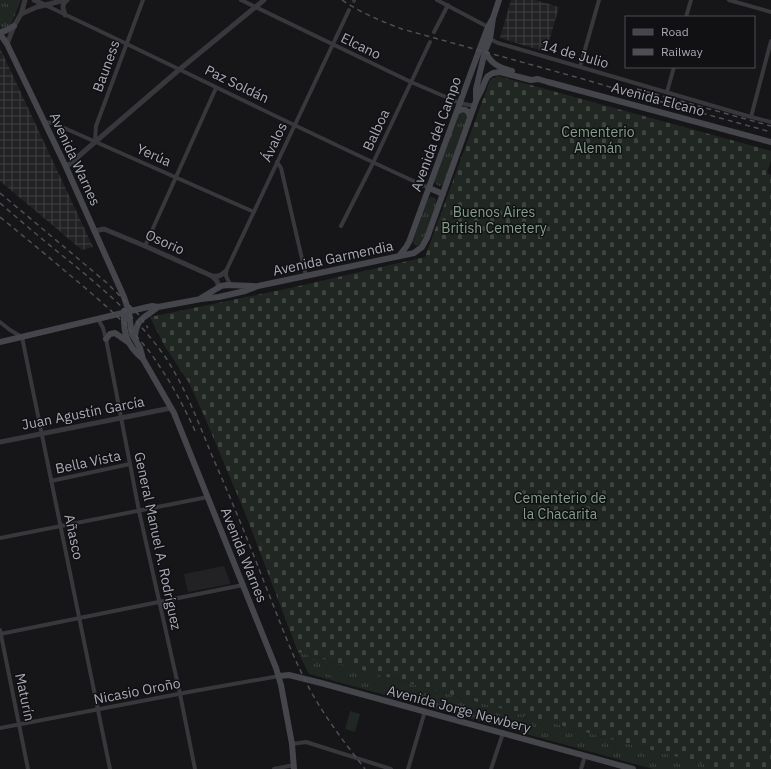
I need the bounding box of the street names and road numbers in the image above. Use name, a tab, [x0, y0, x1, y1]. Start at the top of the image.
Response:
street label: Elcano	[338, 29, 384, 63]
street label: 14 de Julio	[539, 36, 611, 72]
street label: Bauness	[88, 37, 124, 94]
street label: Paz Soldán	[202, 61, 272, 107]
street label: Avenida del Campo	[407, 74, 465, 194]
street label: Avenida Elcano	[609, 78, 707, 120]
street label: Balboa	[359, 106, 394, 154]
street label: Avenida Warnes	[46, 109, 105, 209]
street label: Ávalos	[256, 119, 291, 165]
street label: Yerúa	[134, 139, 175, 171]
street label: Osorio	[143, 225, 188, 259]
street label: Avenida Garmendia	[271, 236, 395, 280]
street label: Juan Agustín García	[20, 392, 146, 434]
street label: Bella Vista	[54, 446, 123, 478]
street label: General Manuel A. Rodríguez	[130, 450, 186, 632]
street label: Avenida Warnes	[217, 505, 271, 605]
street label: Añasco	[60, 513, 88, 562]
street label: Maturín	[11, 672, 39, 722]
street label: Nicasio Oroño	[92, 674, 182, 708]
street label: Avenida Jorge Newbery	[385, 681, 533, 737]

